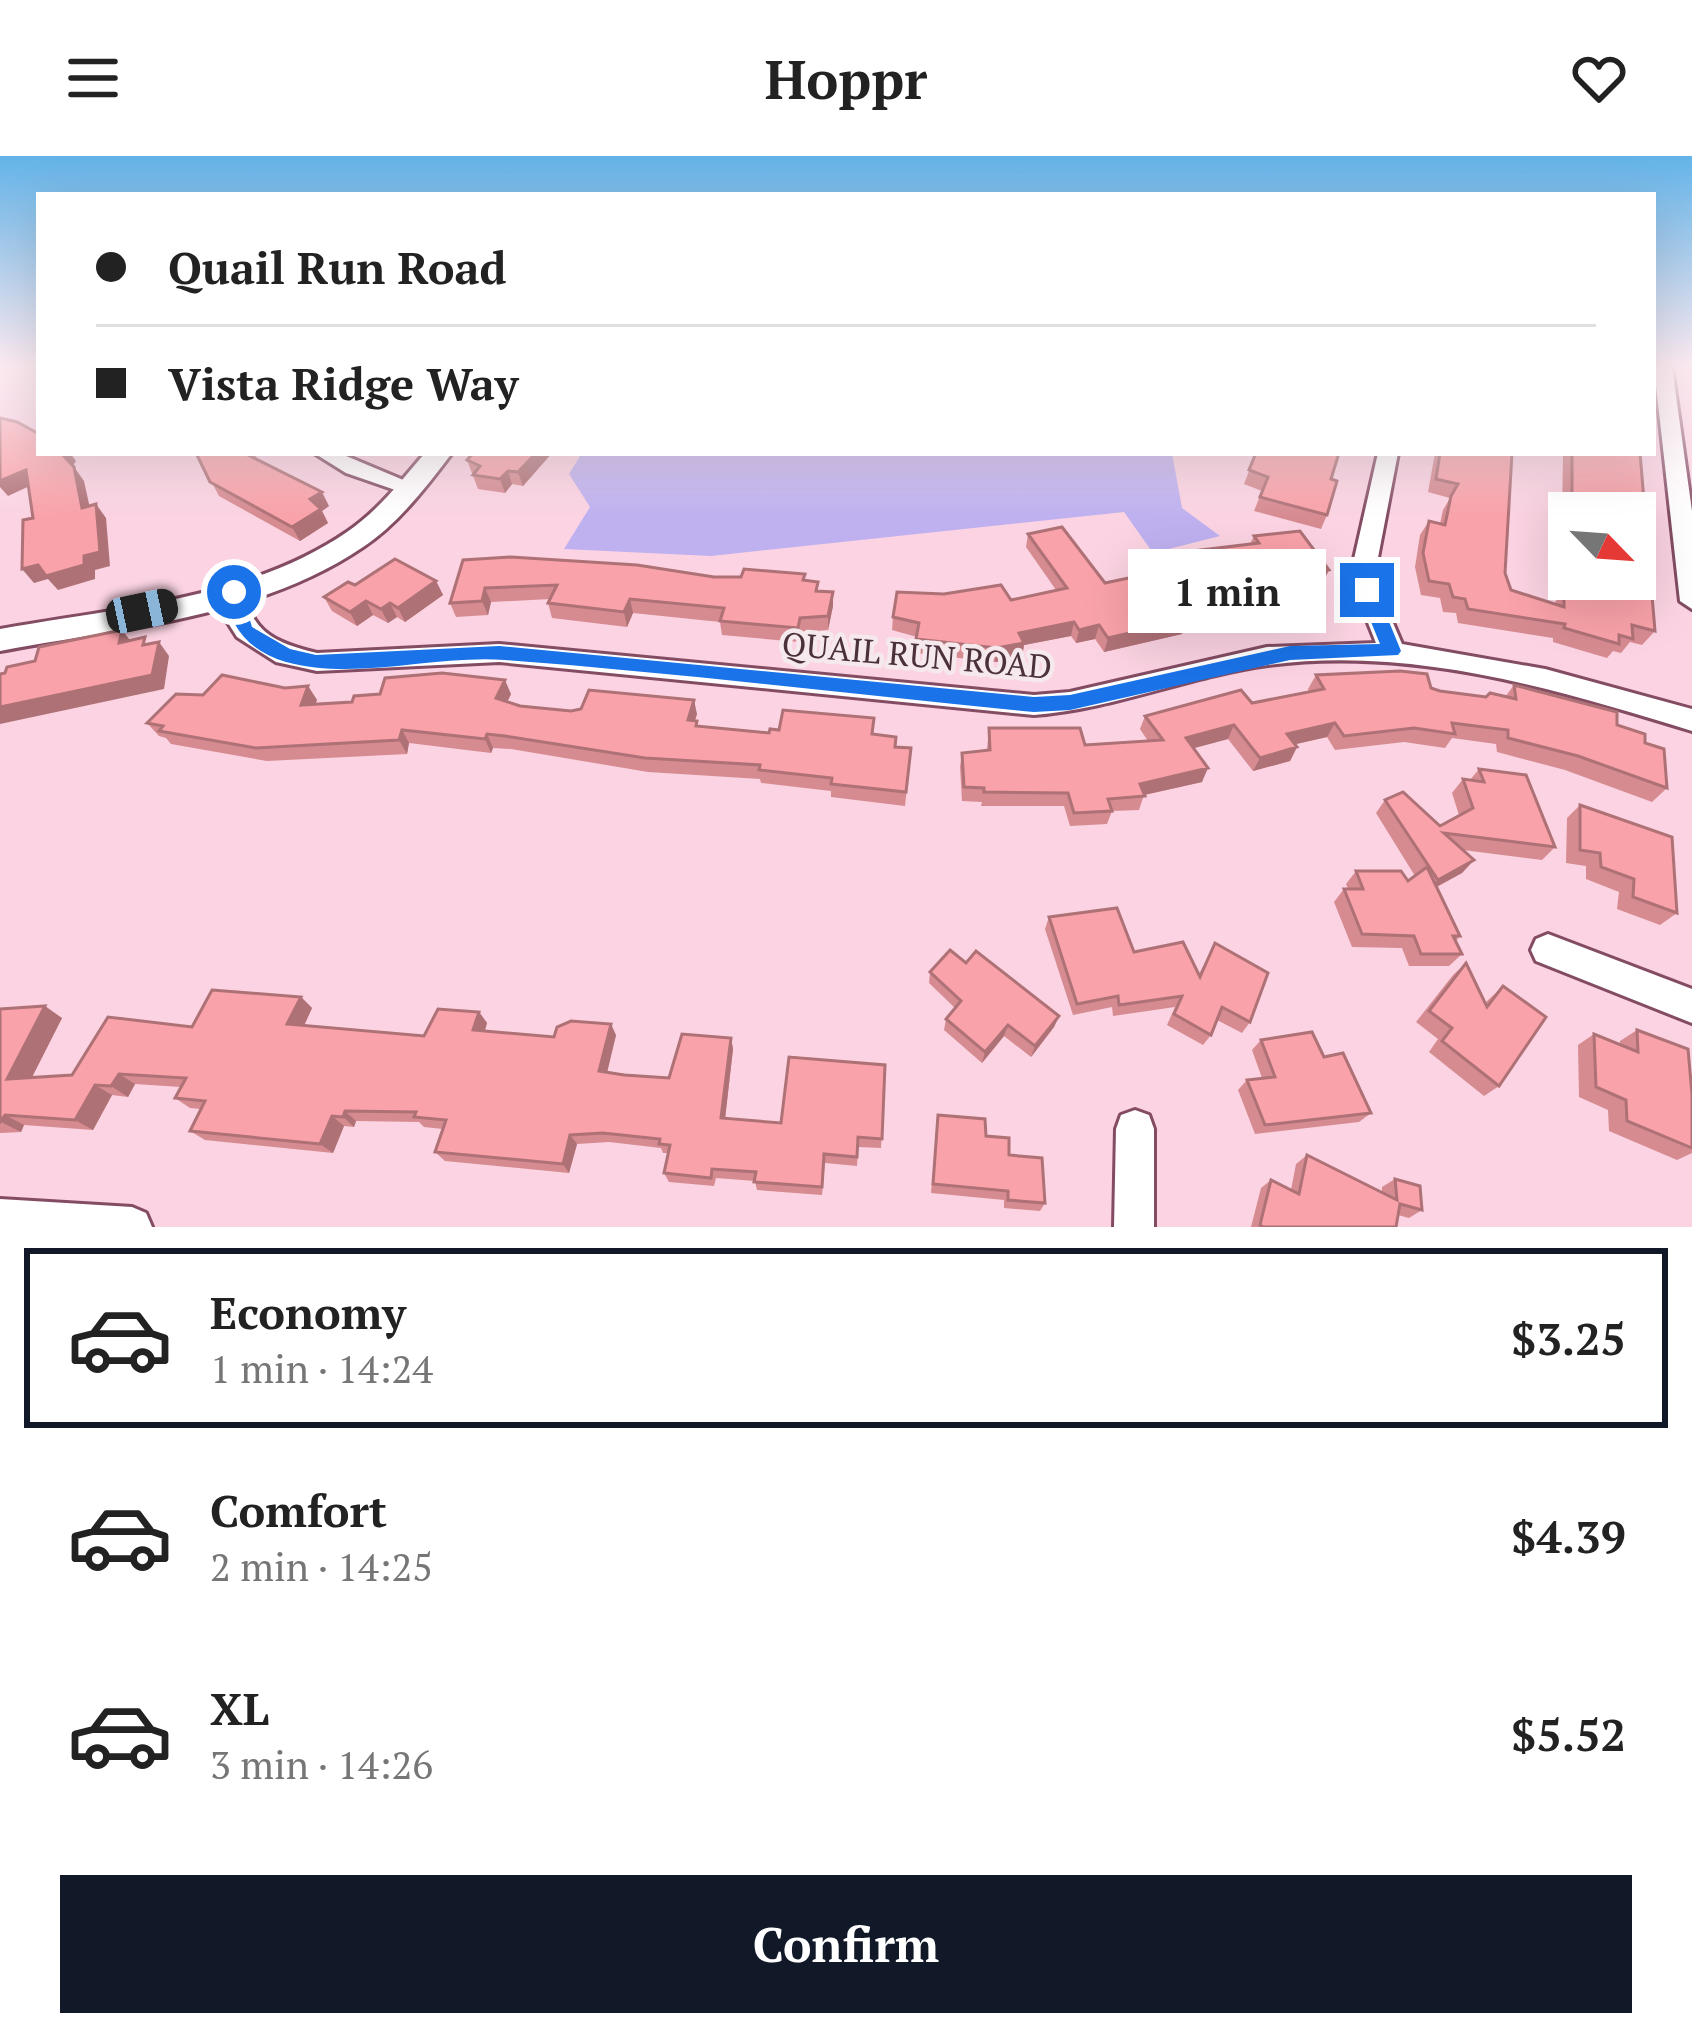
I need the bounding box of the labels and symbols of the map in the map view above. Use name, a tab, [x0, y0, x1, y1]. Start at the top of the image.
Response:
north arrow	[1548, 492, 1656, 600]
callout: 1 min	[1127, 548, 1325, 632]
route end	[1340, 563, 1394, 617]
route start	[207, 565, 261, 619]
car	[103, 586, 181, 636]
street label: QUAIL RUN ROAD	[780, 621, 1054, 688]

